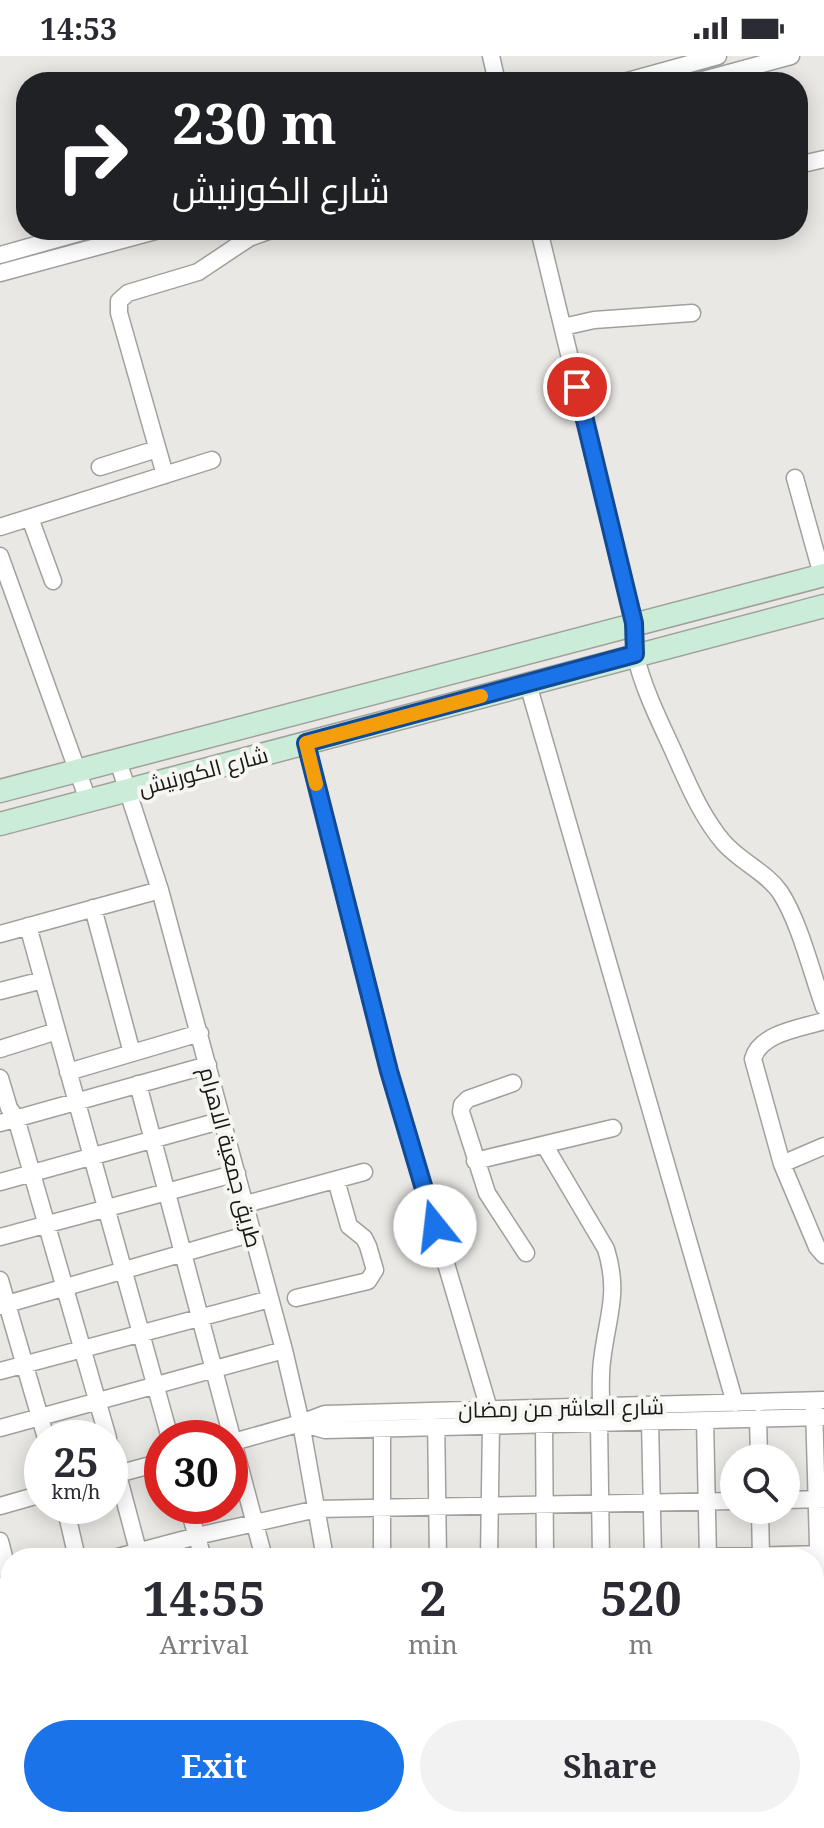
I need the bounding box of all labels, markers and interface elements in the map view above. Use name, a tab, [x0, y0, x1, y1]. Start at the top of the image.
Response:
text: 14:53	[40, 8, 117, 49]
text: 230 m	[172, 84, 337, 160]
icon: right	[40, 104, 144, 208]
text: شارع الكورنيش	[172, 165, 390, 214]
pin	[543, 353, 611, 421]
icon: arrive	[555, 365, 599, 409]
street label: شارع الكورنيش	[135, 738, 271, 803]
street label: طريق جمعية الاهرام	[192, 1063, 271, 1251]
position arrow	[393, 1184, 477, 1268]
street label: شارع العاشر من رمضان	[458, 1390, 664, 1425]
speed limit sign: 30	[144, 1420, 248, 1524]
text: 25	[53, 1434, 99, 1489]
map controls	[720, 1444, 800, 1524]
button: search	[720, 1444, 800, 1524]
text: km/h	[51, 1478, 101, 1505]
text: 14:55	[142, 1565, 266, 1630]
text: 2	[419, 1565, 446, 1630]
text: 520	[600, 1565, 682, 1630]
text: Arrival	[160, 1626, 248, 1662]
text: min	[408, 1626, 458, 1662]
text: m	[629, 1626, 653, 1662]
button: Exit	[24, 1720, 404, 1812]
button: Share	[420, 1720, 800, 1812]

